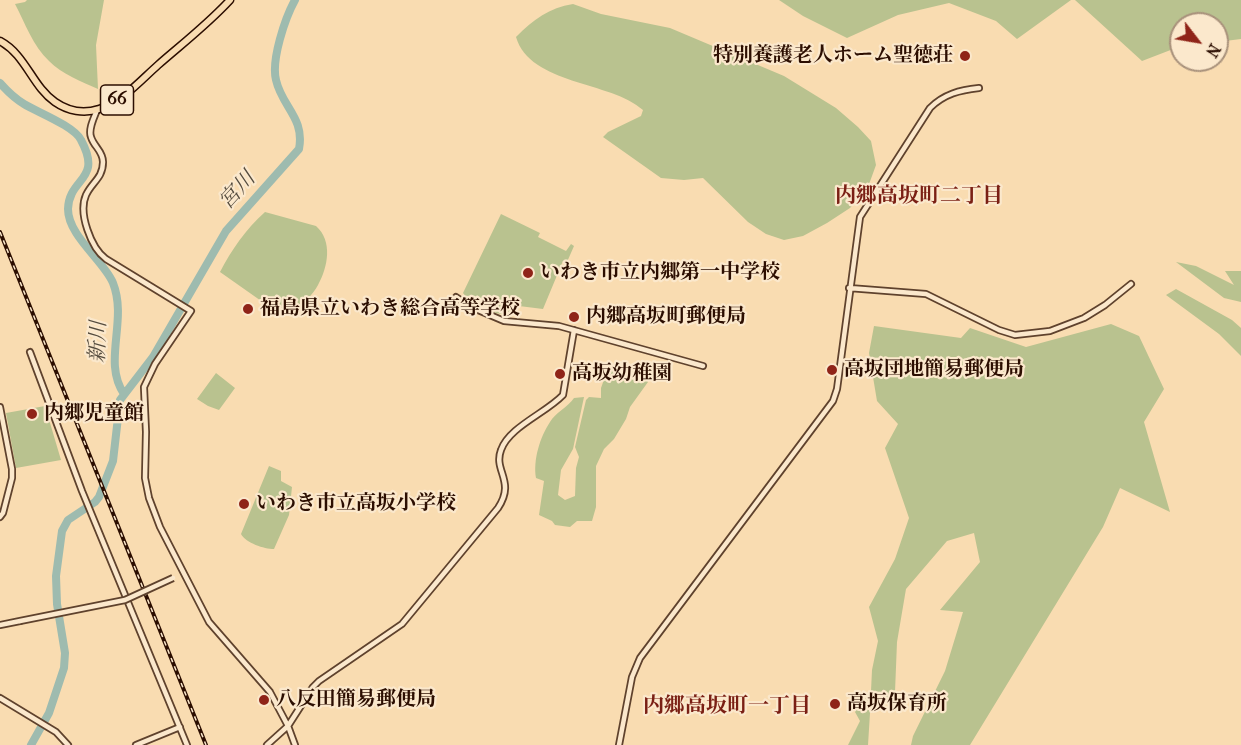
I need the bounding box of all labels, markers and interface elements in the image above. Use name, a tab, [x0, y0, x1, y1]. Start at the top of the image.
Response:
north arrow	[1169, 12, 1229, 72]
text: N	[1202, 40, 1224, 61]
place label: 特別養護老人ホーム聖徳荘	[713, 44, 953, 68]
marker: 特別養護老人ホーム聖徳荘	[958, 49, 972, 63]
road number: 66	[100, 85, 134, 115]
water label: 宮川	[215, 167, 261, 215]
district label: 内郷高坂町二丁目	[835, 184, 1003, 210]
place label: いわき市立内郷第一中学校	[540, 261, 780, 285]
marker: いわき市立内郷第一中学校	[521, 266, 535, 280]
place label: 福島県立いわき総合高等学校	[260, 297, 520, 321]
marker: 福島県立いわき総合高等学校	[241, 302, 255, 316]
place label: 内郷高坂町郵便局	[586, 305, 746, 329]
marker: 内郷高坂町郵便局	[567, 310, 581, 324]
water label: 新川	[86, 321, 112, 363]
place label: 高坂団地簡易郵便局	[844, 358, 1024, 382]
place label: 高坂幼稚園	[572, 362, 672, 386]
marker: 高坂団地簡易郵便局	[825, 363, 839, 377]
marker: 高坂幼稚園	[553, 367, 567, 381]
place label: 内郷児童館	[44, 402, 144, 426]
marker: 内郷児童館	[25, 407, 39, 421]
place label: いわき市立高坂小学校	[256, 492, 456, 516]
marker: いわき市立高坂小学校	[237, 497, 251, 511]
place label: 八反田簡易郵便局	[276, 688, 436, 712]
place label: 高坂保育所	[847, 692, 947, 716]
marker: 八反田簡易郵便局	[257, 693, 271, 707]
district label: 内郷高坂町一丁目	[643, 694, 811, 720]
marker: 高坂保育所	[828, 697, 842, 711]

